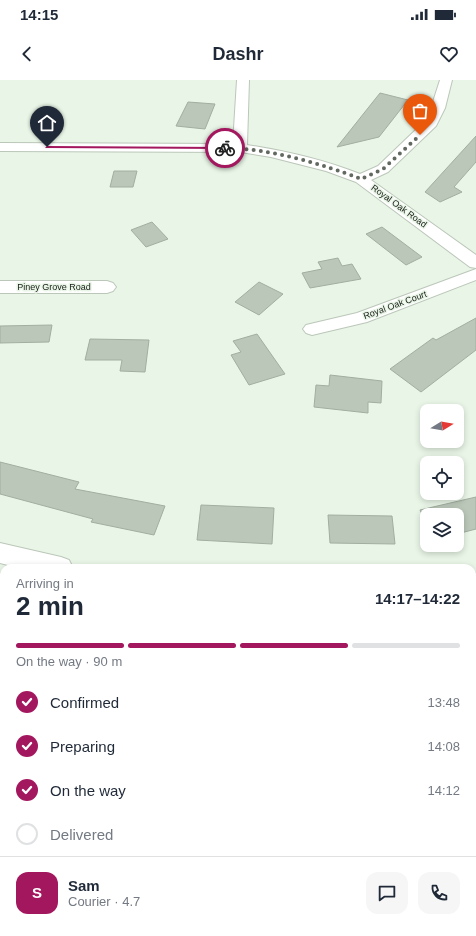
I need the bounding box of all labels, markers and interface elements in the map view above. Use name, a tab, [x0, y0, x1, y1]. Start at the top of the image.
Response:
text: 14:15	[20, 6, 58, 23]
icon: back	[16, 43, 38, 65]
icon: heart	[438, 43, 460, 65]
text: Dashr	[212, 44, 264, 64]
pin	[403, 94, 437, 135]
icon: bag	[409, 100, 431, 122]
pin	[30, 106, 64, 147]
icon: home	[36, 112, 58, 134]
courier	[205, 128, 245, 168]
icon: bike	[214, 137, 236, 159]
street label: Royal Oak Road	[369, 183, 429, 229]
street label: Piney Grove Road	[17, 282, 91, 292]
street label: Royal Oak Court	[362, 289, 428, 321]
north arrow	[420, 404, 464, 448]
map controls	[420, 404, 464, 552]
button: locate	[420, 456, 464, 500]
button: layers	[420, 508, 464, 552]
text: Arriving in	[16, 576, 74, 591]
text: 14:17–14:22	[375, 590, 460, 607]
text: 2 min	[16, 591, 84, 621]
text: On the way · 90 m	[16, 654, 122, 669]
icon: check	[16, 691, 38, 713]
text: Confirmed	[50, 694, 119, 711]
text: 13:48	[427, 695, 460, 710]
icon: check	[16, 735, 38, 757]
text: Preparing	[50, 738, 115, 755]
text: 14:08	[427, 739, 460, 754]
icon: check	[16, 779, 38, 801]
text: On the way	[50, 782, 126, 799]
text: 14:12	[427, 783, 460, 798]
text: Delivered	[50, 826, 113, 843]
button: chat	[366, 872, 408, 914]
button: phone	[418, 872, 460, 914]
text: Sam	[68, 877, 100, 894]
text: S	[32, 884, 42, 901]
text: Courier · 4.7	[68, 894, 140, 909]

